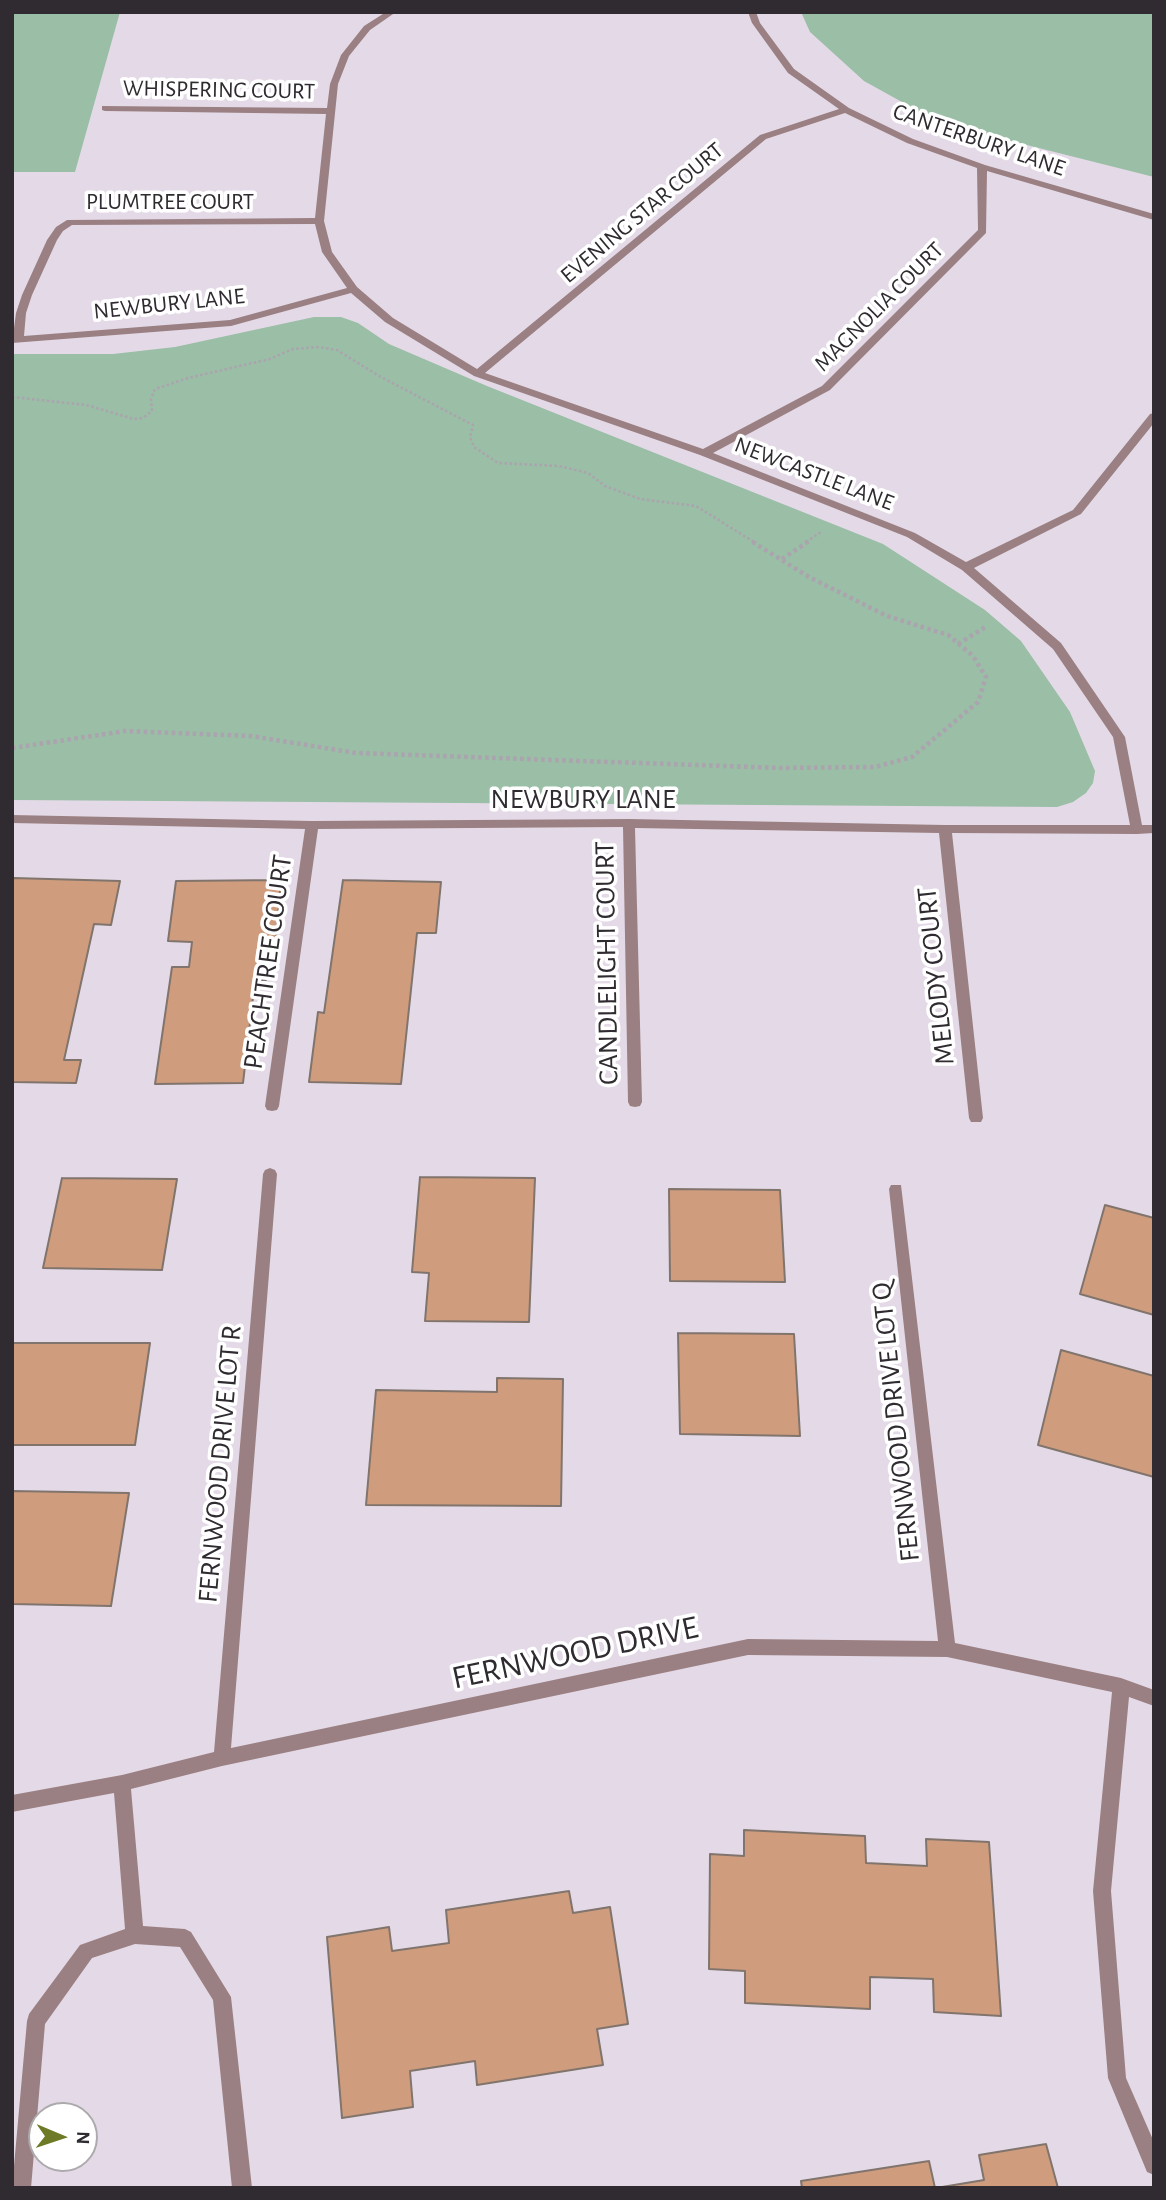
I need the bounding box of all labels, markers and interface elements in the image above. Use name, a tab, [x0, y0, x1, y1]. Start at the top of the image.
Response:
street label: WHISPERING COURT	[123, 75, 315, 105]
street label: CANTERBURY LANE	[889, 98, 1069, 182]
street label: EVENING STAR COURT	[555, 137, 729, 289]
street label: PLUMTREE COURT	[86, 188, 254, 216]
street label: MAGNOLIA COURT	[809, 237, 949, 377]
street label: NEWBURY LANE	[92, 282, 246, 326]
street label: NEWCASTLE LANE	[731, 431, 897, 517]
street label: NEWBURY LANE	[491, 783, 675, 817]
street label: CANDLELIGHT COURT	[588, 841, 626, 1085]
street label: PEACHTREE COURT	[236, 853, 300, 1071]
street label: MELODY COURT	[910, 885, 962, 1067]
street label: FERNWOOD DRIVE LOT Q	[865, 1281, 927, 1563]
street label: FERNWOOD DRIVE LOT R	[191, 1324, 249, 1604]
street label: FERNWOOD DRIVE	[448, 1608, 702, 1698]
north arrow	[28, 2102, 98, 2172]
text: N	[73, 2131, 92, 2145]

